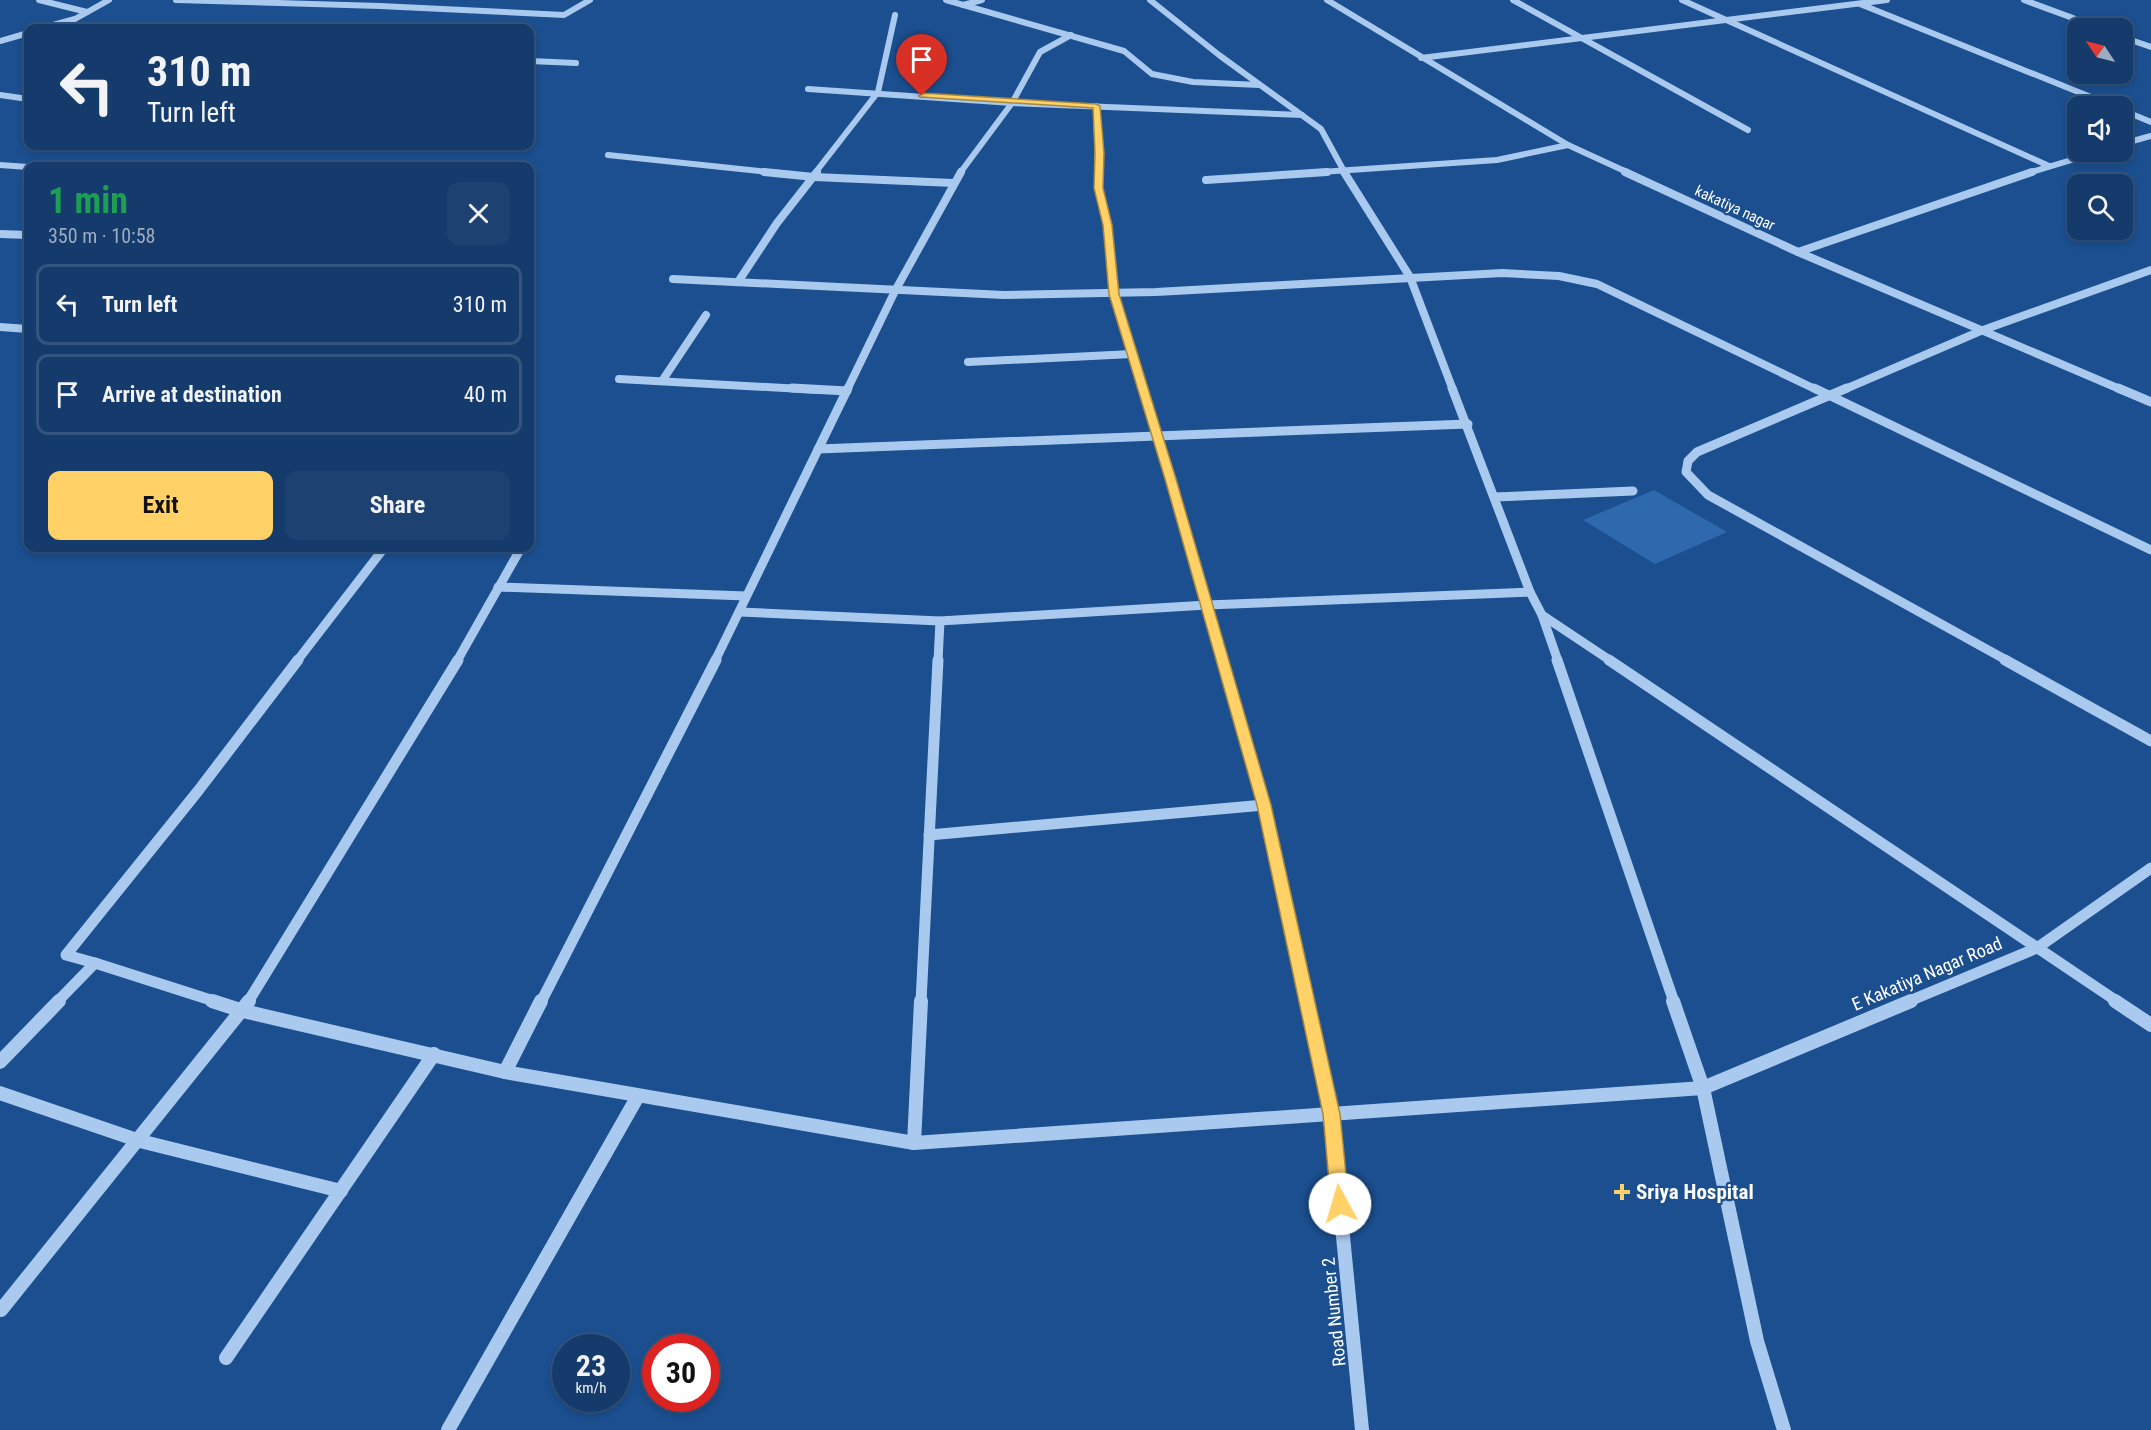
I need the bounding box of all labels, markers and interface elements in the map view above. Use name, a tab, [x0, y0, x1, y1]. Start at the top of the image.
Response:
north arrow	[2067, 18, 2133, 84]
map controls	[2067, 18, 2133, 240]
pin	[896, 34, 947, 96]
icon: arrive	[905, 43, 938, 76]
text: 310 m	[147, 47, 252, 96]
icon: left	[48, 48, 126, 126]
button: sound	[2067, 96, 2133, 162]
text: Turn left	[147, 97, 236, 129]
button: search	[2067, 174, 2133, 240]
text: 1 min	[48, 180, 128, 222]
button: close	[447, 182, 510, 245]
street label: kakatiya nagar	[1692, 182, 1778, 235]
text: 350 m · 10:58	[48, 224, 155, 248]
icon: left	[51, 288, 84, 321]
text: Turn left	[102, 292, 177, 317]
text: 310 m	[453, 292, 507, 317]
icon: arrive	[51, 378, 84, 411]
text: Arrive at destination	[102, 382, 282, 407]
text: 40 m	[464, 382, 507, 407]
button: Exit	[48, 471, 273, 540]
button: Share	[285, 471, 510, 540]
street label: E Kakatiya Nagar Road	[1849, 932, 2005, 1015]
position arrow	[1308, 1172, 1372, 1236]
place label: Sriya Hospital	[1636, 1180, 1754, 1204]
marker: Sriya Hospital	[1613, 1183, 1631, 1201]
street label: Road Number 2	[1317, 1256, 1350, 1368]
speed limit sign: 30	[642, 1334, 720, 1412]
text: 23	[576, 1348, 606, 1383]
text: km/h	[576, 1379, 606, 1397]

